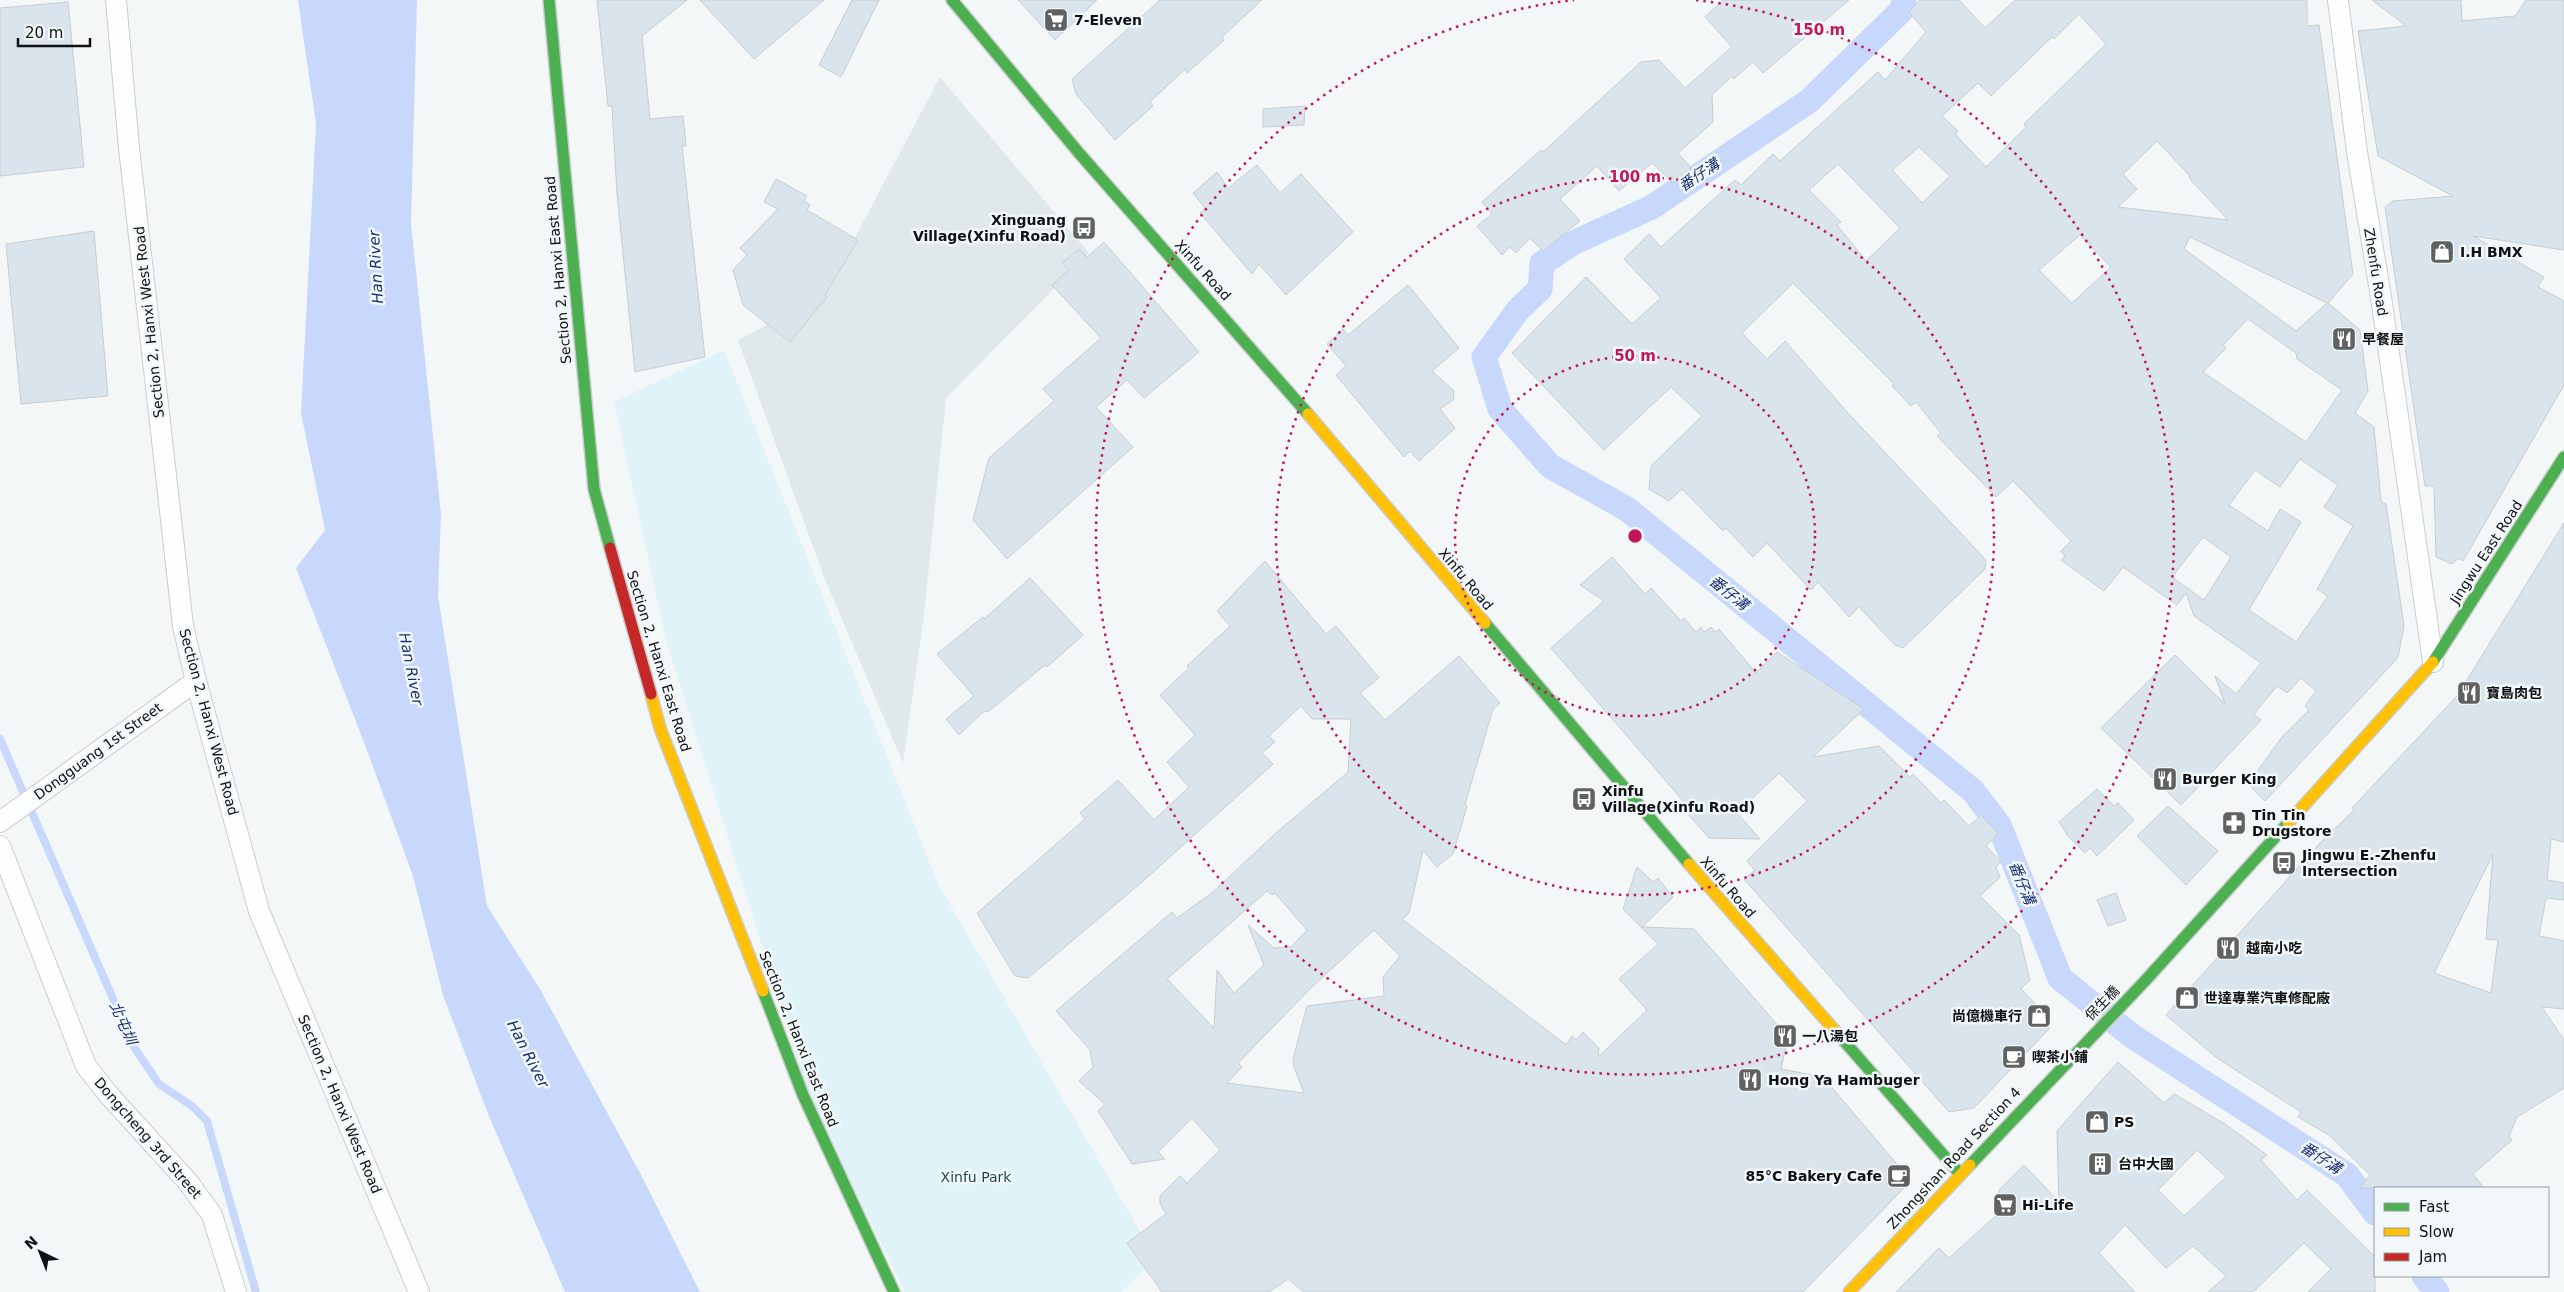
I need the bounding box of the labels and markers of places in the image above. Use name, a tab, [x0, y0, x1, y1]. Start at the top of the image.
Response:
supermarket icon: 7-Eleven	[1043, 7, 1069, 33]
place label: 7-Eleven	[1074, 12, 1142, 28]
place label: Xinguang Village(Xinfu Road)	[913, 212, 1066, 244]
bus stop icon: Xinguang Village(Xinfu Road)	[1071, 215, 1097, 241]
shop icon: I.H BMX	[2429, 239, 2455, 265]
place label: I.H BMX	[2460, 244, 2523, 260]
restaurant icon: 早餐屋	[2331, 326, 2357, 352]
place label: 早餐屋	[2362, 331, 2404, 347]
centre of rings	[1626, 527, 1644, 545]
restaurant icon: 寶島肉包	[2456, 680, 2482, 706]
place label: 寶島肉包	[2486, 685, 2542, 701]
restaurant icon: Burger King	[2152, 766, 2178, 792]
place label: Burger King	[2182, 771, 2276, 787]
place label: Xinfu Village(Xinfu Road)	[1602, 783, 1755, 815]
bus stop icon: Xinfu Village(Xinfu Road)	[1571, 786, 1597, 812]
place label: Tin Tin Drugstore	[2252, 807, 2332, 839]
pharmacy icon: Tin Tin Drugstore	[2221, 810, 2247, 836]
place label: Jingwu E.-Zhenfu Intersection	[2301, 847, 2436, 879]
bus stop icon: Jingwu E.-Zhenfu Intersection	[2271, 850, 2297, 876]
restaurant icon: 越南小吃	[2215, 935, 2241, 961]
place label: 越南小吃	[2246, 940, 2302, 956]
shop icon: 世達專業汽車修配廠	[2174, 985, 2200, 1011]
place label: 世達專業汽車修配廠	[2204, 990, 2330, 1006]
shop icon: 尚億機車行	[2026, 1003, 2052, 1029]
place label: 尚億機車行	[1952, 1008, 2022, 1024]
restaurant icon: 一八湯包	[1772, 1023, 1798, 1049]
place label: 一八湯包	[1802, 1028, 1858, 1044]
cafe icon: 喫茶小鋪	[2001, 1044, 2027, 1070]
place label: 喫茶小鋪	[2032, 1049, 2088, 1065]
restaurant icon: Hong Ya Hambuger	[1737, 1067, 1763, 1093]
place label: Hong Ya Hambuger	[1768, 1072, 1920, 1088]
shop icon: PS	[2084, 1109, 2110, 1135]
place label: PS	[2114, 1114, 2134, 1130]
building icon: 台中大國	[2087, 1151, 2113, 1177]
place label: 台中大國	[2118, 1156, 2174, 1172]
cafe icon: 85°C Bakery Cafe	[1886, 1163, 1912, 1189]
place label: 85°C Bakery Cafe	[1746, 1168, 1882, 1184]
supermarket icon: Hi-Life	[1992, 1192, 2018, 1218]
place label: Hi-Life	[2022, 1197, 2074, 1213]

